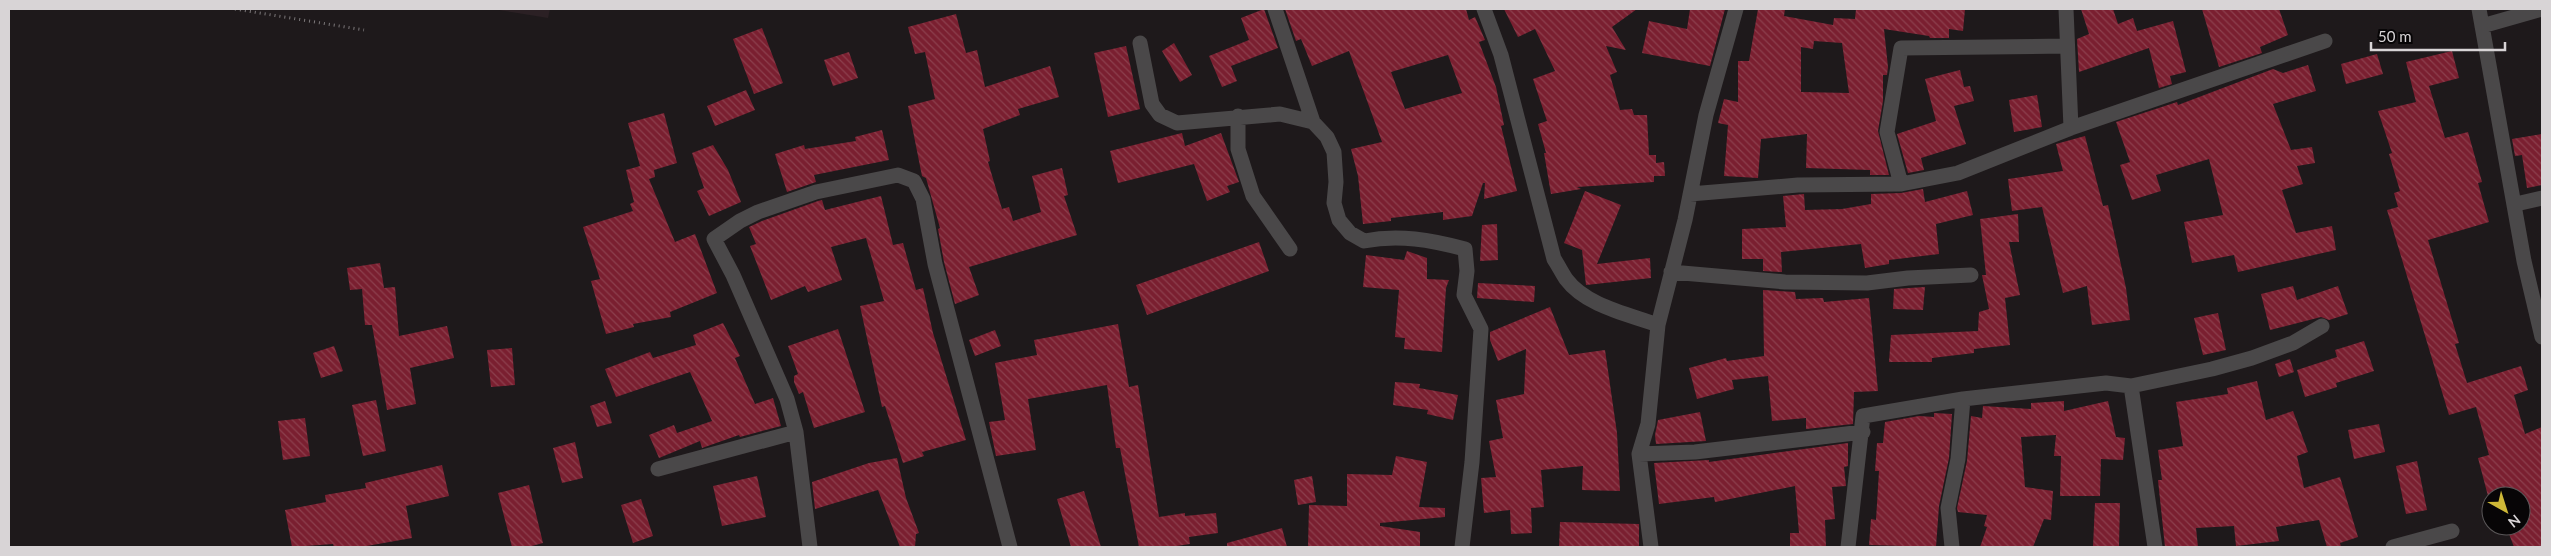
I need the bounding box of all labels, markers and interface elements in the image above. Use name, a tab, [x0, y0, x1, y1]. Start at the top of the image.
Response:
scale bar	[2371, 20, 2505, 52]
text: 50 m	[2378, 27, 2412, 45]
north arrow	[2481, 486, 2531, 536]
text: N	[2505, 511, 2524, 531]

